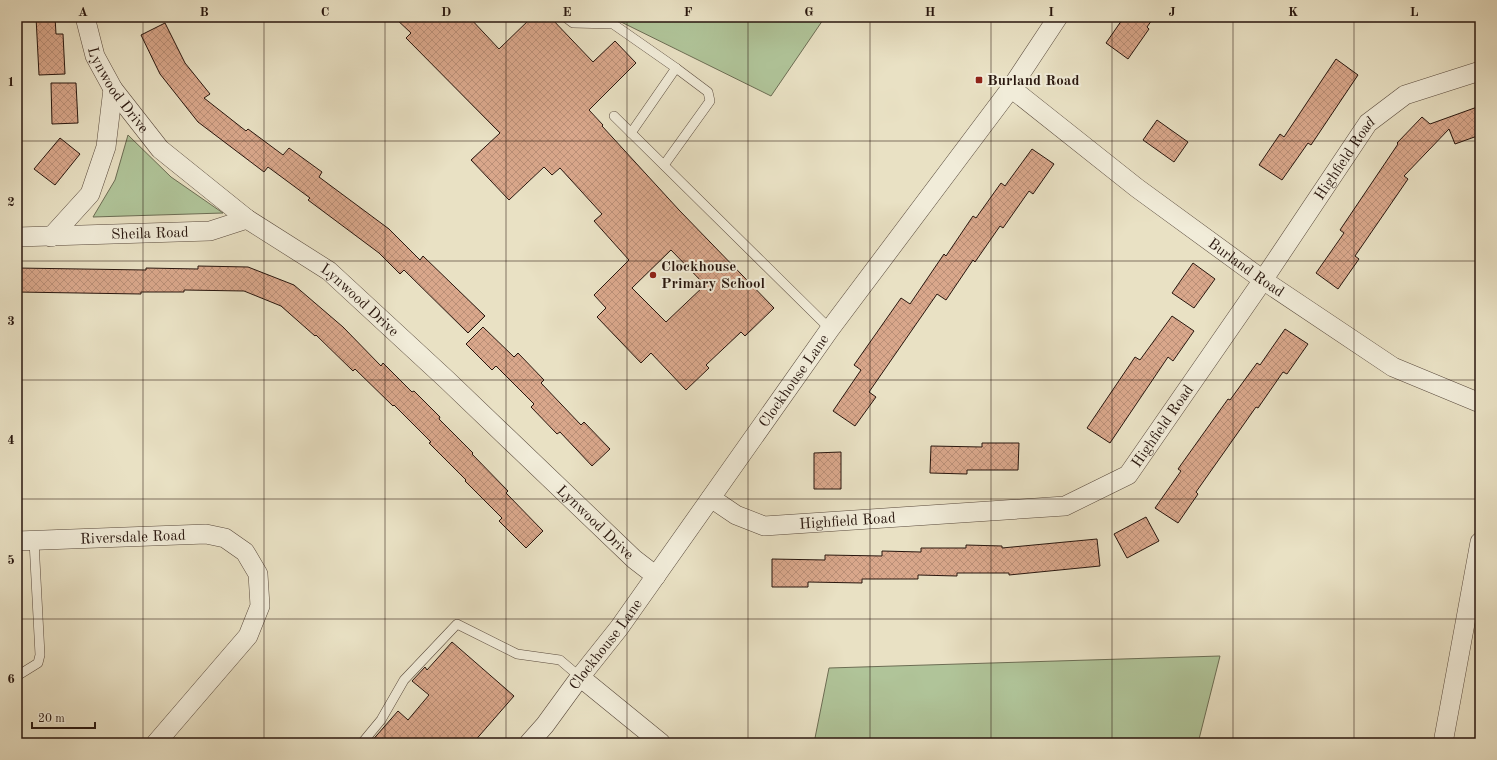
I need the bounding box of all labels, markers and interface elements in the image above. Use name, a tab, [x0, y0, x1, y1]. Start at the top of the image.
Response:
text: A	[78, 6, 88, 19]
text: B	[199, 6, 209, 19]
text: C	[321, 6, 329, 19]
text: D	[441, 6, 451, 19]
text: E	[563, 6, 572, 19]
text: F	[684, 6, 693, 19]
text: G	[804, 6, 814, 19]
text: H	[925, 6, 936, 19]
text: I	[1048, 6, 1054, 19]
text: J	[1168, 6, 1176, 19]
text: K	[1288, 6, 1298, 19]
text: L	[1410, 6, 1419, 19]
street label: Lynwood Drive	[84, 46, 151, 136]
place label: Burland Road	[987, 74, 1079, 89]
marker: Burland Road	[974, 75, 984, 85]
text: 1	[7, 76, 15, 89]
street label: Highfield Road	[1313, 114, 1378, 203]
text: 2	[7, 196, 15, 209]
street label: Sheila Road	[111, 226, 189, 243]
street label: Burland Road	[1205, 236, 1286, 301]
place label: Clockhouse Primary School	[661, 260, 766, 292]
street label: Lynwood Drive	[318, 262, 401, 340]
marker: Clockhouse Primary School	[648, 270, 658, 280]
text: 3	[7, 315, 15, 328]
street label: Clockhouse Lane	[757, 332, 833, 431]
street label: Highfield Road	[1130, 383, 1197, 471]
text: 4	[7, 434, 15, 447]
street label: Lynwood Drive	[553, 483, 636, 563]
street label: Highfield Road	[799, 511, 896, 533]
street label: Riversdale Road	[80, 529, 186, 548]
text: 5	[7, 554, 15, 567]
street label: Clockhouse Lane	[567, 597, 646, 693]
text: 6	[7, 673, 15, 686]
scale bar	[32, 704, 95, 730]
text: 20 m	[38, 713, 65, 725]

